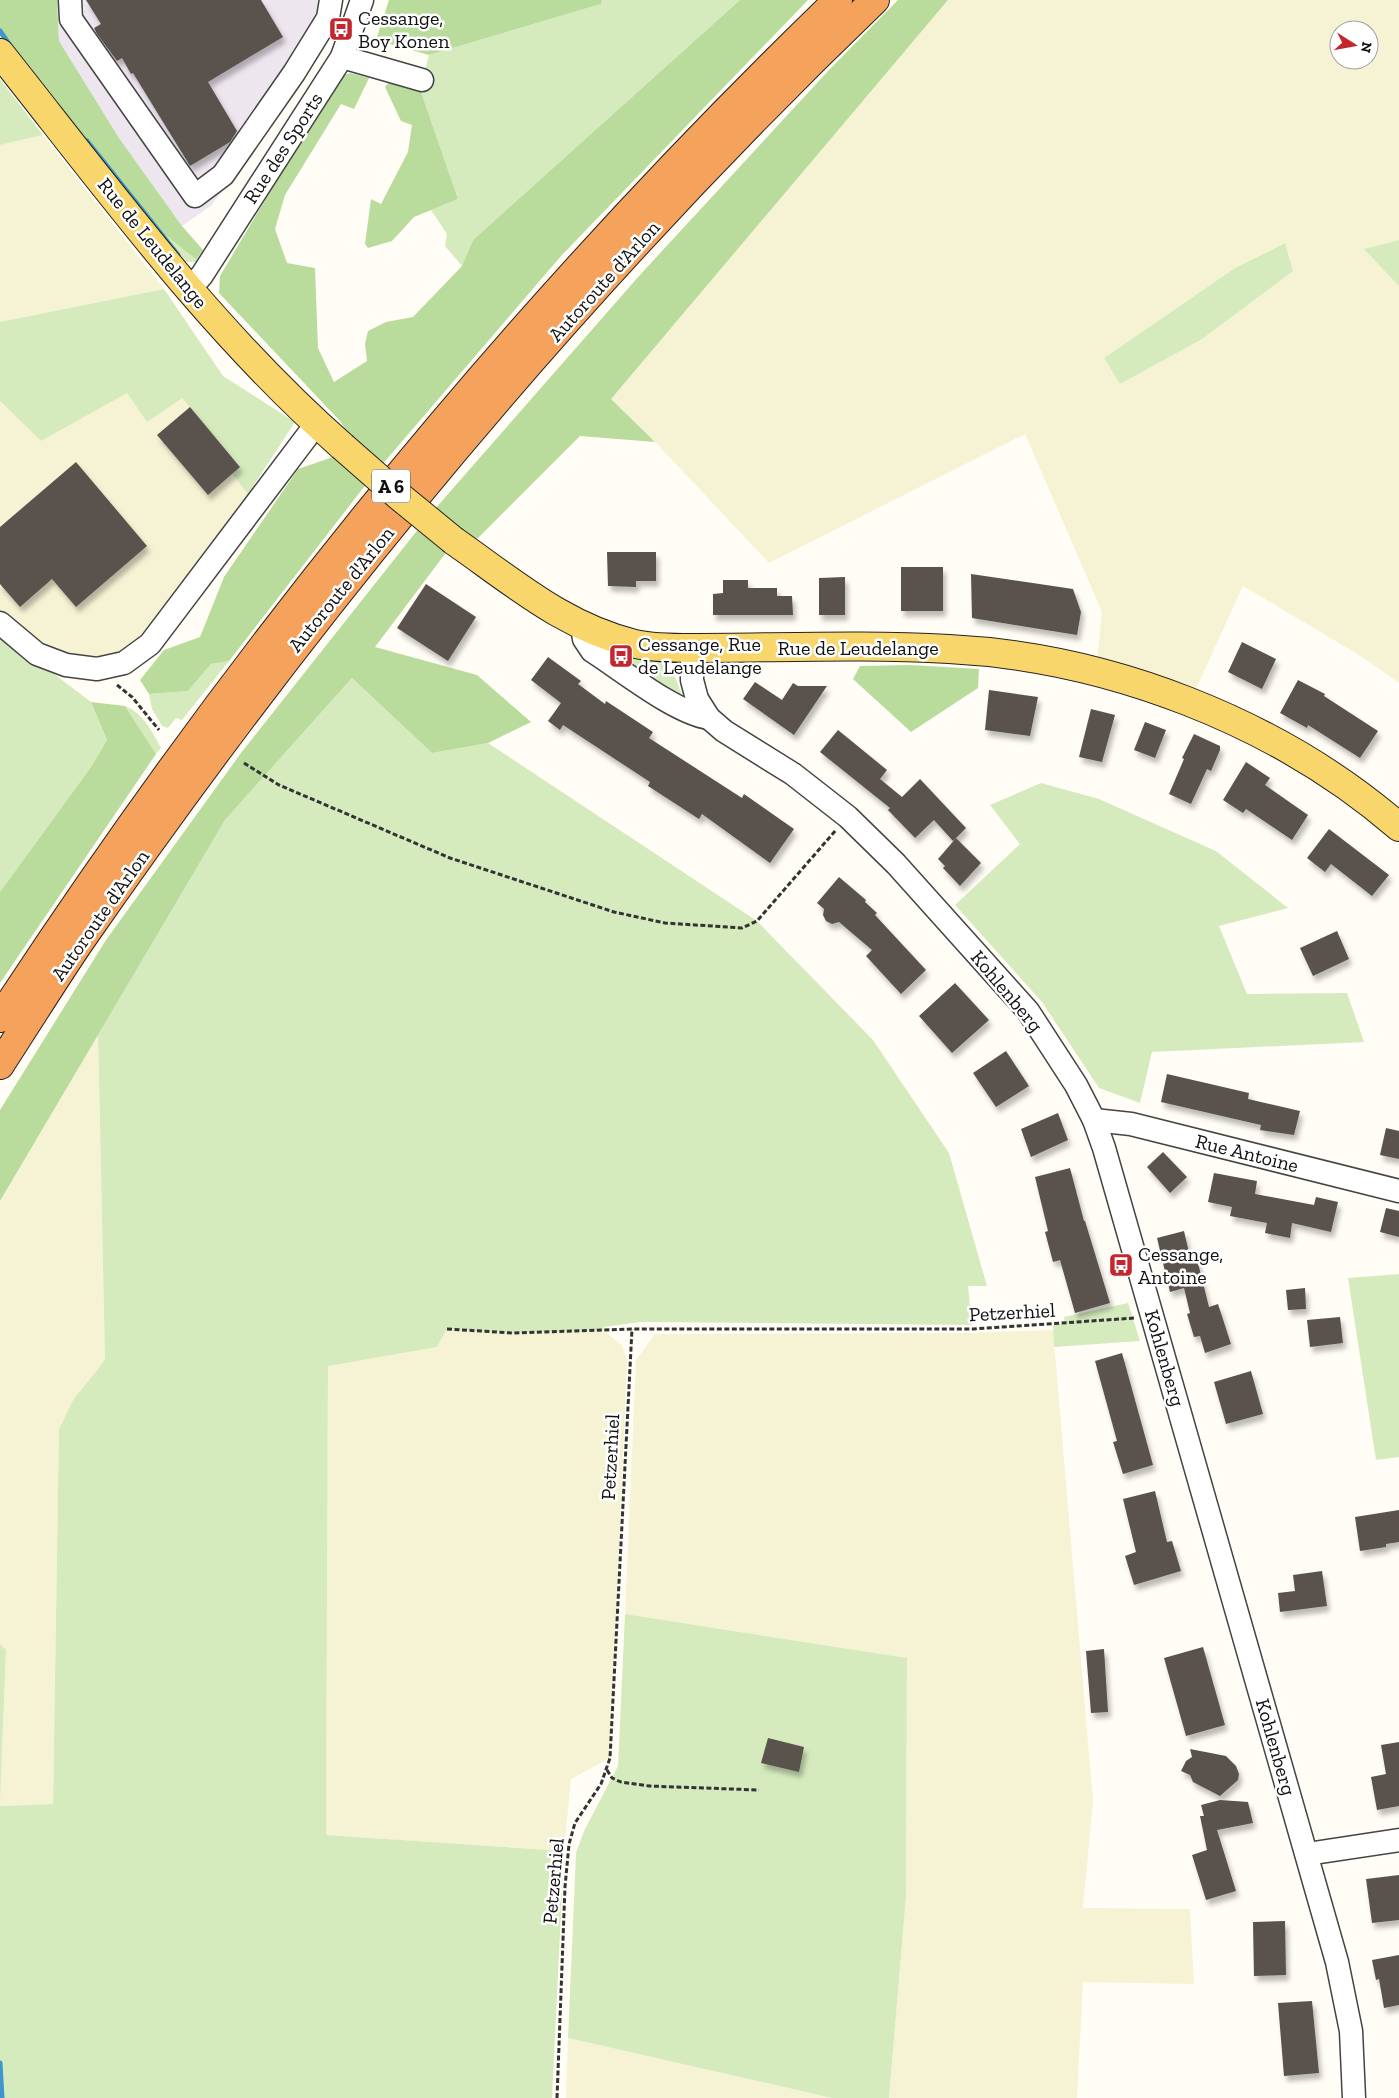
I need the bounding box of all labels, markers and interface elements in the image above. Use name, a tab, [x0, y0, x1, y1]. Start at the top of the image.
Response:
place label: Cessange, Boy Konen	[358, 6, 450, 53]
bus stop icon: Cessange, Boy Konen	[328, 16, 354, 42]
north arrow	[1329, 20, 1379, 70]
text: N	[1357, 41, 1376, 55]
street label: Rue des Sports	[238, 88, 328, 208]
street label: Rue de Leudelange	[93, 173, 213, 313]
street label: Autoroute d'Arlon	[543, 215, 665, 346]
road number: A 6	[372, 470, 410, 502]
street label: Autoroute d'Arlon	[283, 521, 399, 657]
place label: Cessange, Rue de Leudelange	[638, 632, 762, 679]
street label: Rue de Leudelange	[777, 636, 939, 660]
bus stop icon: Cessange, Rue de Leudelange	[608, 643, 634, 669]
street label: Autoroute d'Arlon	[46, 844, 154, 985]
street label: Kohlenberg	[966, 945, 1048, 1037]
street label: Rue Antoine	[1193, 1129, 1301, 1177]
place label: Cessange, Antoine	[1138, 1242, 1223, 1289]
bus stop icon: Cessange, Antoine	[1108, 1252, 1134, 1278]
street label: Petzerhiel	[968, 1298, 1056, 1326]
street label: Kohlenberg	[1140, 1307, 1190, 1409]
street label: Petzerhiel	[596, 1413, 624, 1501]
street label: Kohlenberg	[1251, 1696, 1301, 1798]
street label: Petzerhiel	[537, 1837, 569, 1925]

